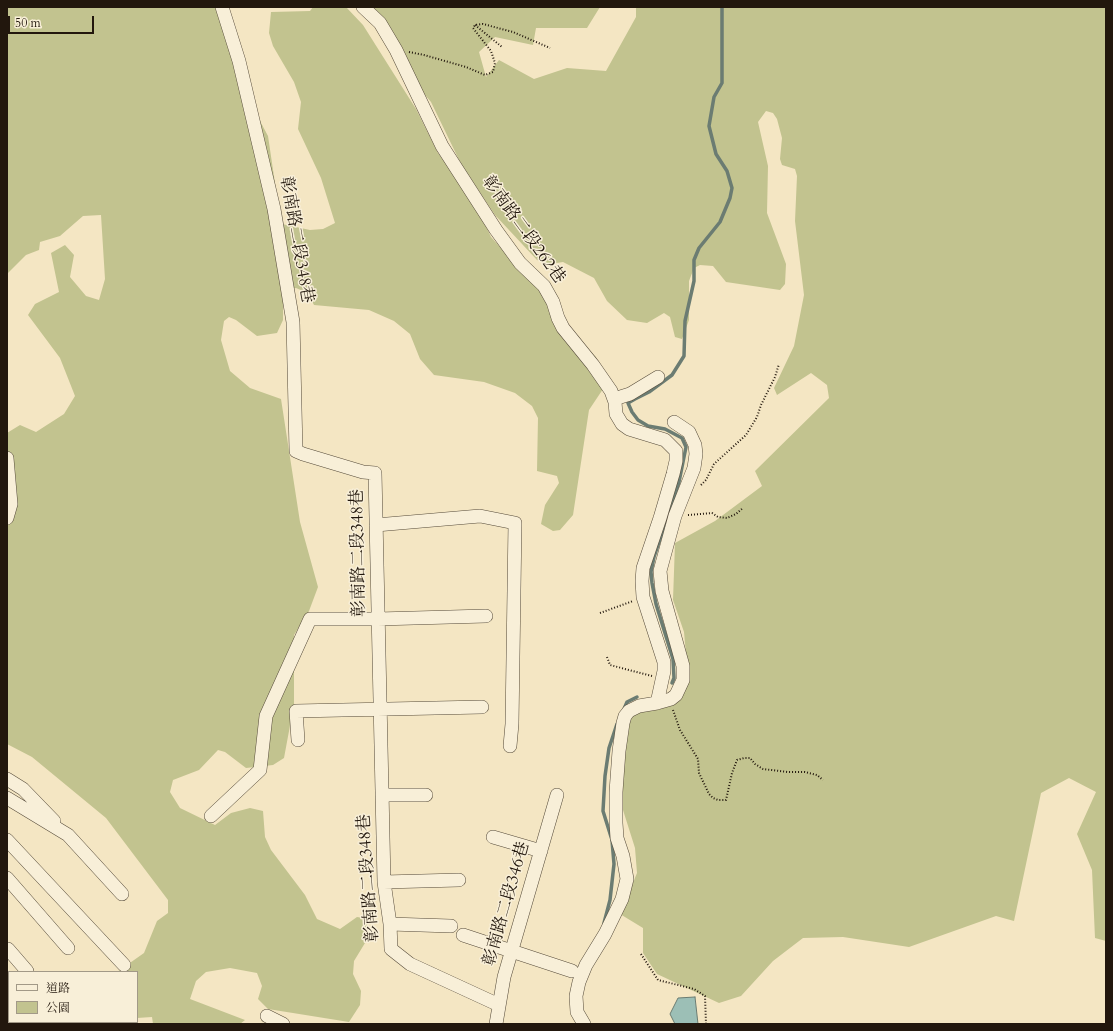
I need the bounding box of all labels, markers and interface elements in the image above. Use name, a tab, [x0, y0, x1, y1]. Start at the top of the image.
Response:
scale bar	[10, 8, 96, 34]
text: 50 m	[15, 15, 41, 31]
street label: 彰南路二段262巷	[477, 172, 569, 288]
street label: 彰南路二段348巷	[275, 175, 317, 305]
street label: 彰南路二段348巷	[348, 489, 370, 617]
street label: 彰南路二段348巷	[354, 813, 384, 943]
street label: 彰南路二段346巷	[480, 840, 534, 968]
legend	[8, 971, 138, 1023]
text: 道路	[46, 980, 70, 996]
text: 公園	[46, 1000, 70, 1016]

